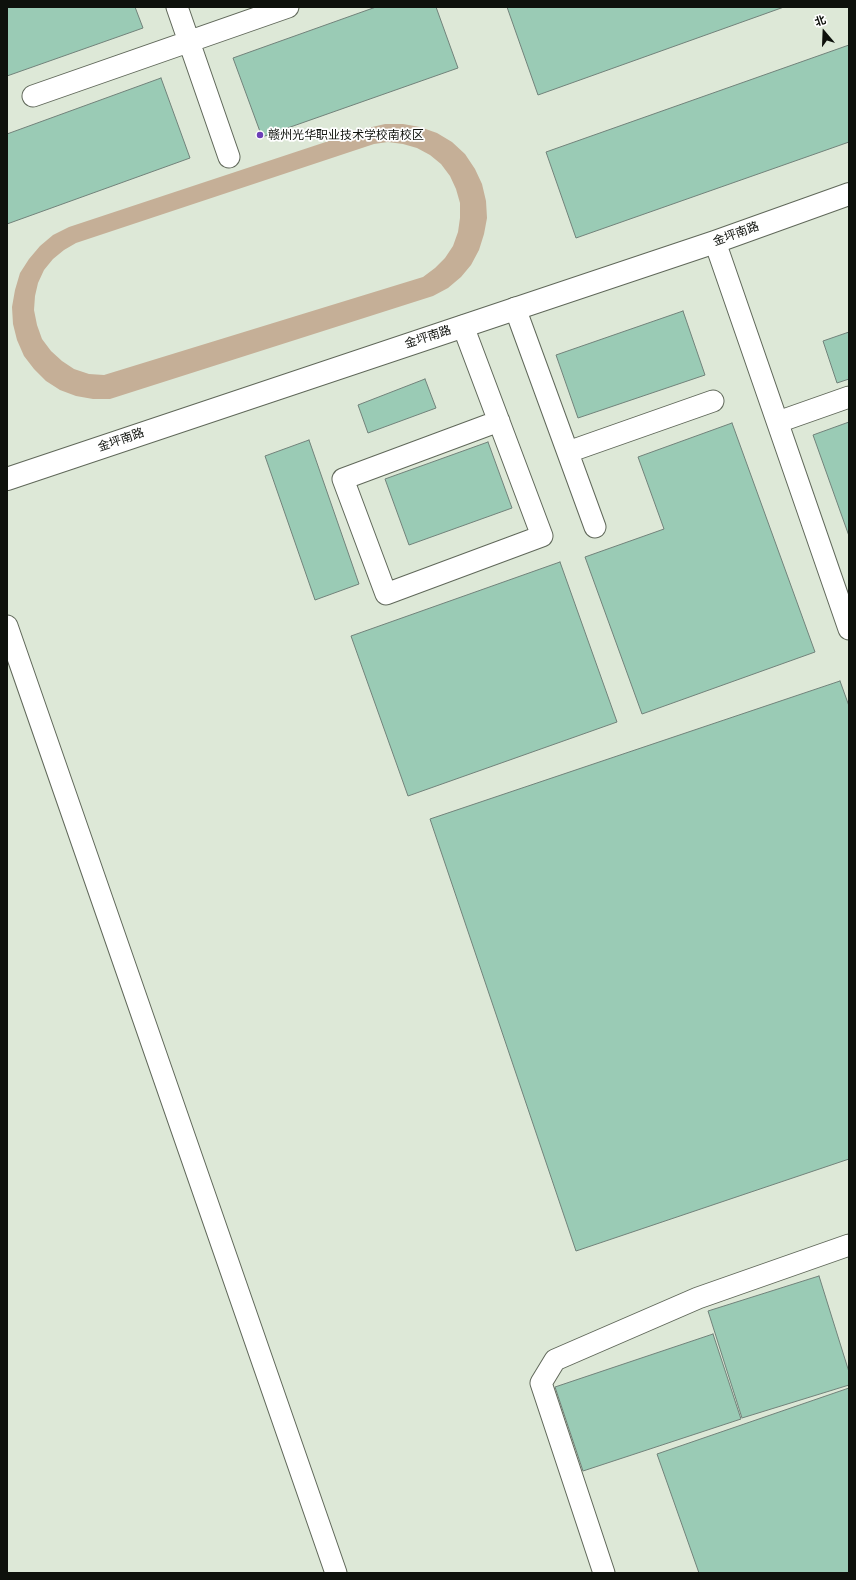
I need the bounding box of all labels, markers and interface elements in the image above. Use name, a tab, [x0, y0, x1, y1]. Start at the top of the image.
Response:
north arrow	[804, 12, 844, 52]
text: 北	[813, 13, 827, 28]
place label: 赣州光华职业技术学校南校区	[268, 128, 424, 142]
marker: 赣州光华职业技术学校南校区	[255, 130, 265, 140]
street label: 金坪南路	[711, 219, 761, 249]
street label: 金坪南路	[403, 323, 453, 351]
street label: 金坪南路	[96, 425, 146, 455]

